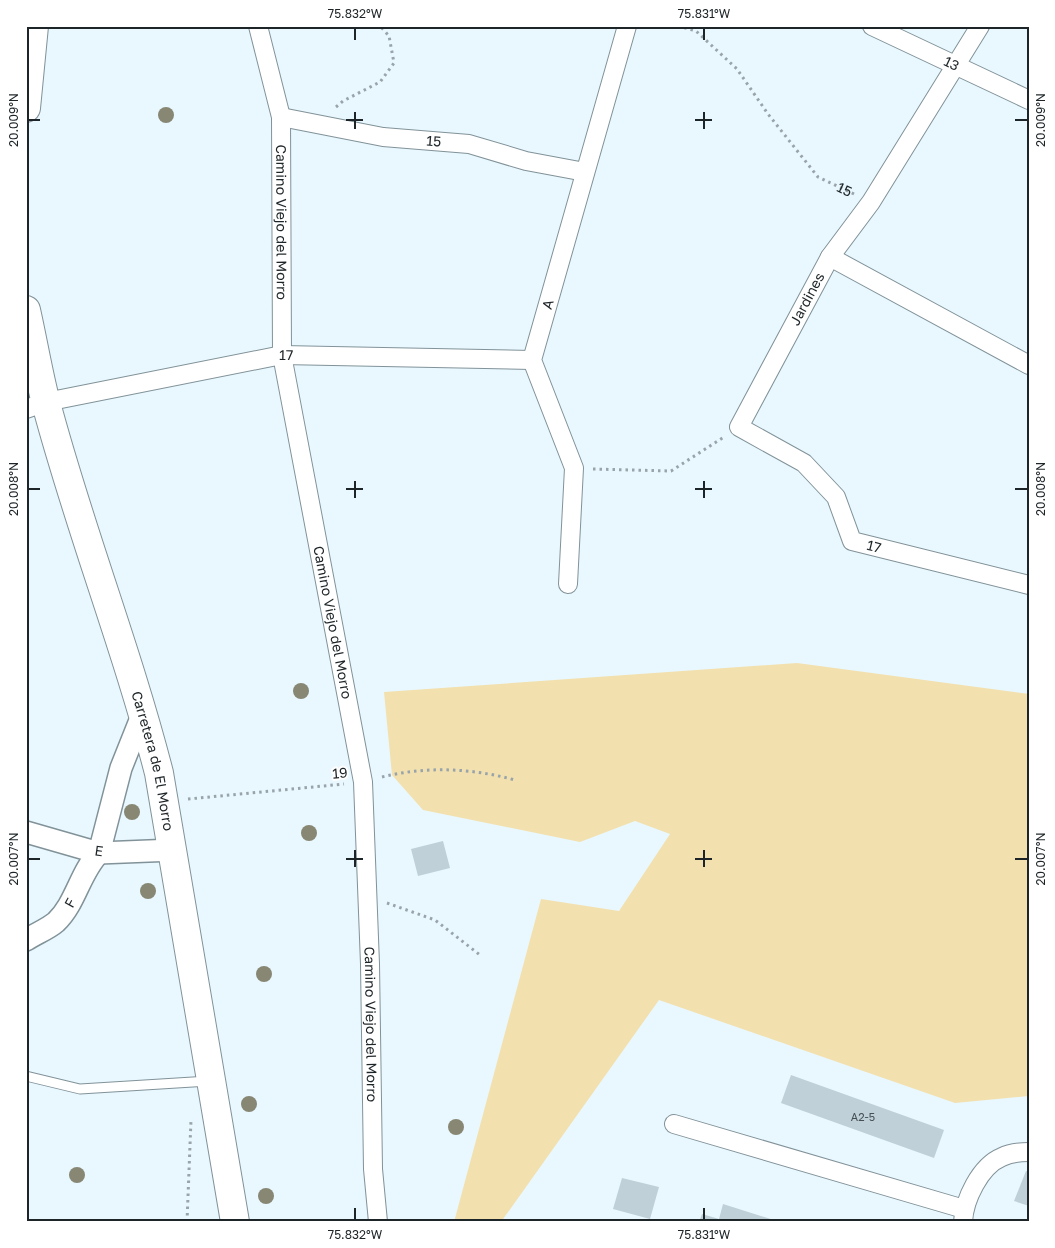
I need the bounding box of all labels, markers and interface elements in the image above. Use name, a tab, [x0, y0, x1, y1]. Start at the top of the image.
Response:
text: 75.832°W	[328, 6, 383, 21]
text: 75.831°W	[678, 6, 731, 21]
street label: 13	[941, 52, 962, 74]
text: 20.009°N	[6, 93, 21, 147]
text: 20.009°N	[1033, 93, 1048, 147]
street label: 15	[426, 132, 442, 150]
street label: Camino Viejo del Morro	[273, 144, 291, 300]
street label: 15	[834, 178, 855, 200]
street label: Jardines	[786, 269, 828, 328]
street label: A	[538, 297, 557, 311]
street label: 17	[279, 346, 293, 363]
text: 20.008°N	[6, 462, 21, 516]
text: 20.008°N	[1033, 462, 1048, 516]
street label: 17	[865, 536, 883, 556]
street label: Camino Viejo del Morro	[310, 544, 356, 700]
street label: Carretera de El Morro	[128, 689, 178, 832]
street label: 19	[332, 763, 348, 782]
text: 20.007°N	[6, 832, 21, 886]
text: 20.007°N	[1033, 832, 1048, 886]
street label: E	[94, 841, 104, 860]
street label: F	[60, 895, 79, 910]
street label: Camino Viejo del Morro	[361, 946, 381, 1102]
house number: A2-5	[851, 1110, 875, 1123]
text: 75.832°W	[328, 1227, 383, 1242]
text: 75.831°W	[678, 1227, 731, 1242]

